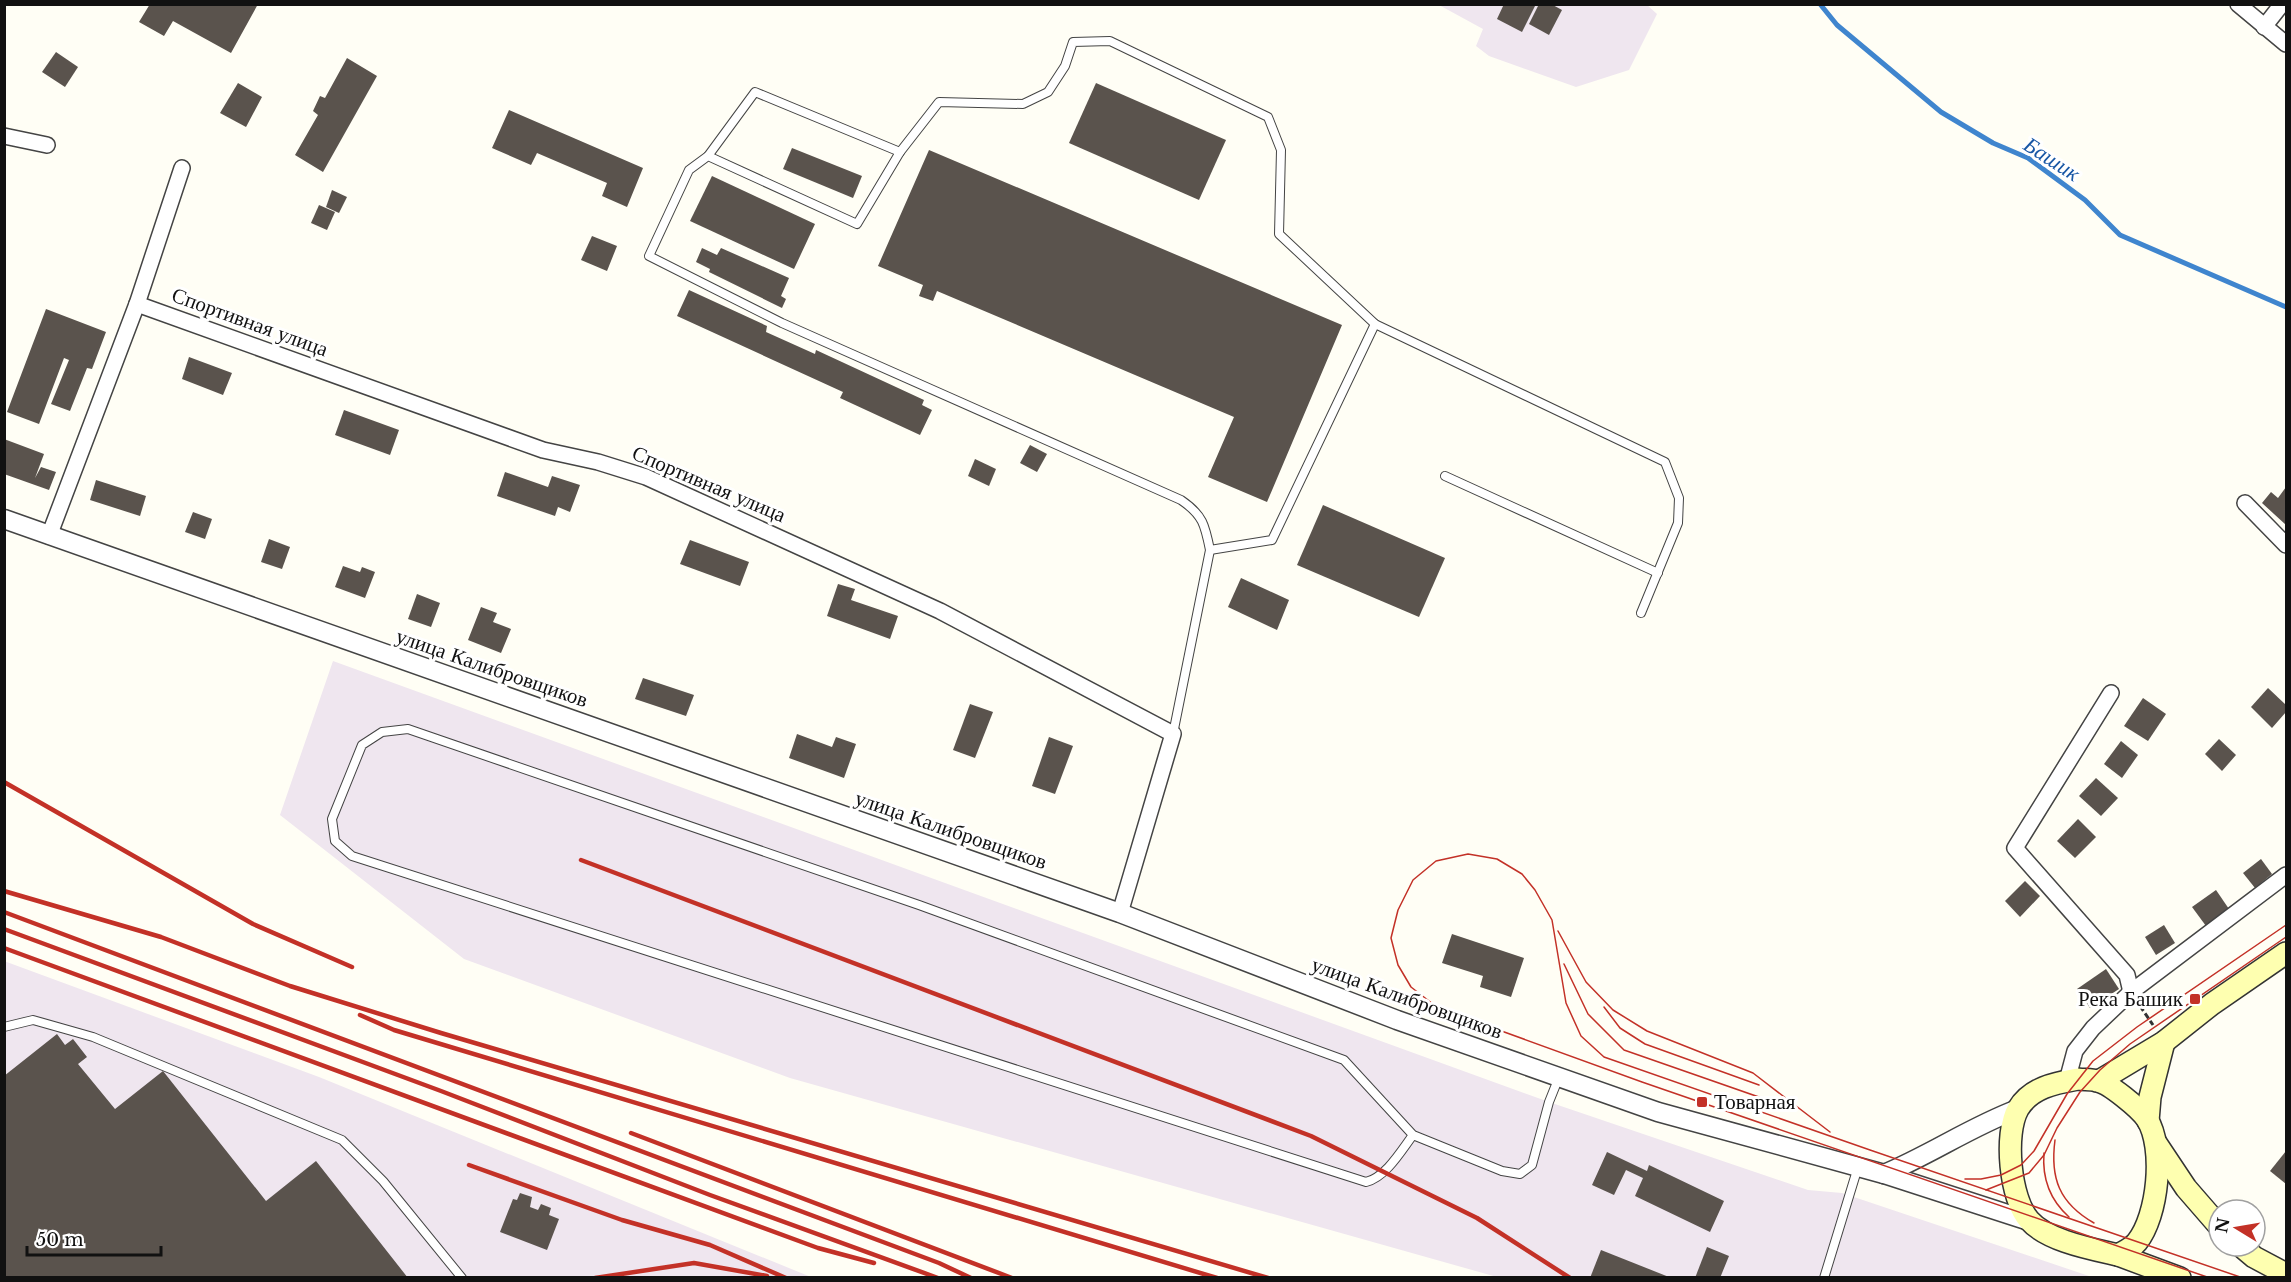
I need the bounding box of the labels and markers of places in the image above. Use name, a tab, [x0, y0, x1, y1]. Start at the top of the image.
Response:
place label: Река Башик	[2078, 986, 2184, 1012]
marker: Река Башик	[2188, 992, 2202, 1006]
place label: Товарная	[1714, 1089, 1796, 1115]
marker: Товарная	[1695, 1095, 1709, 1109]

